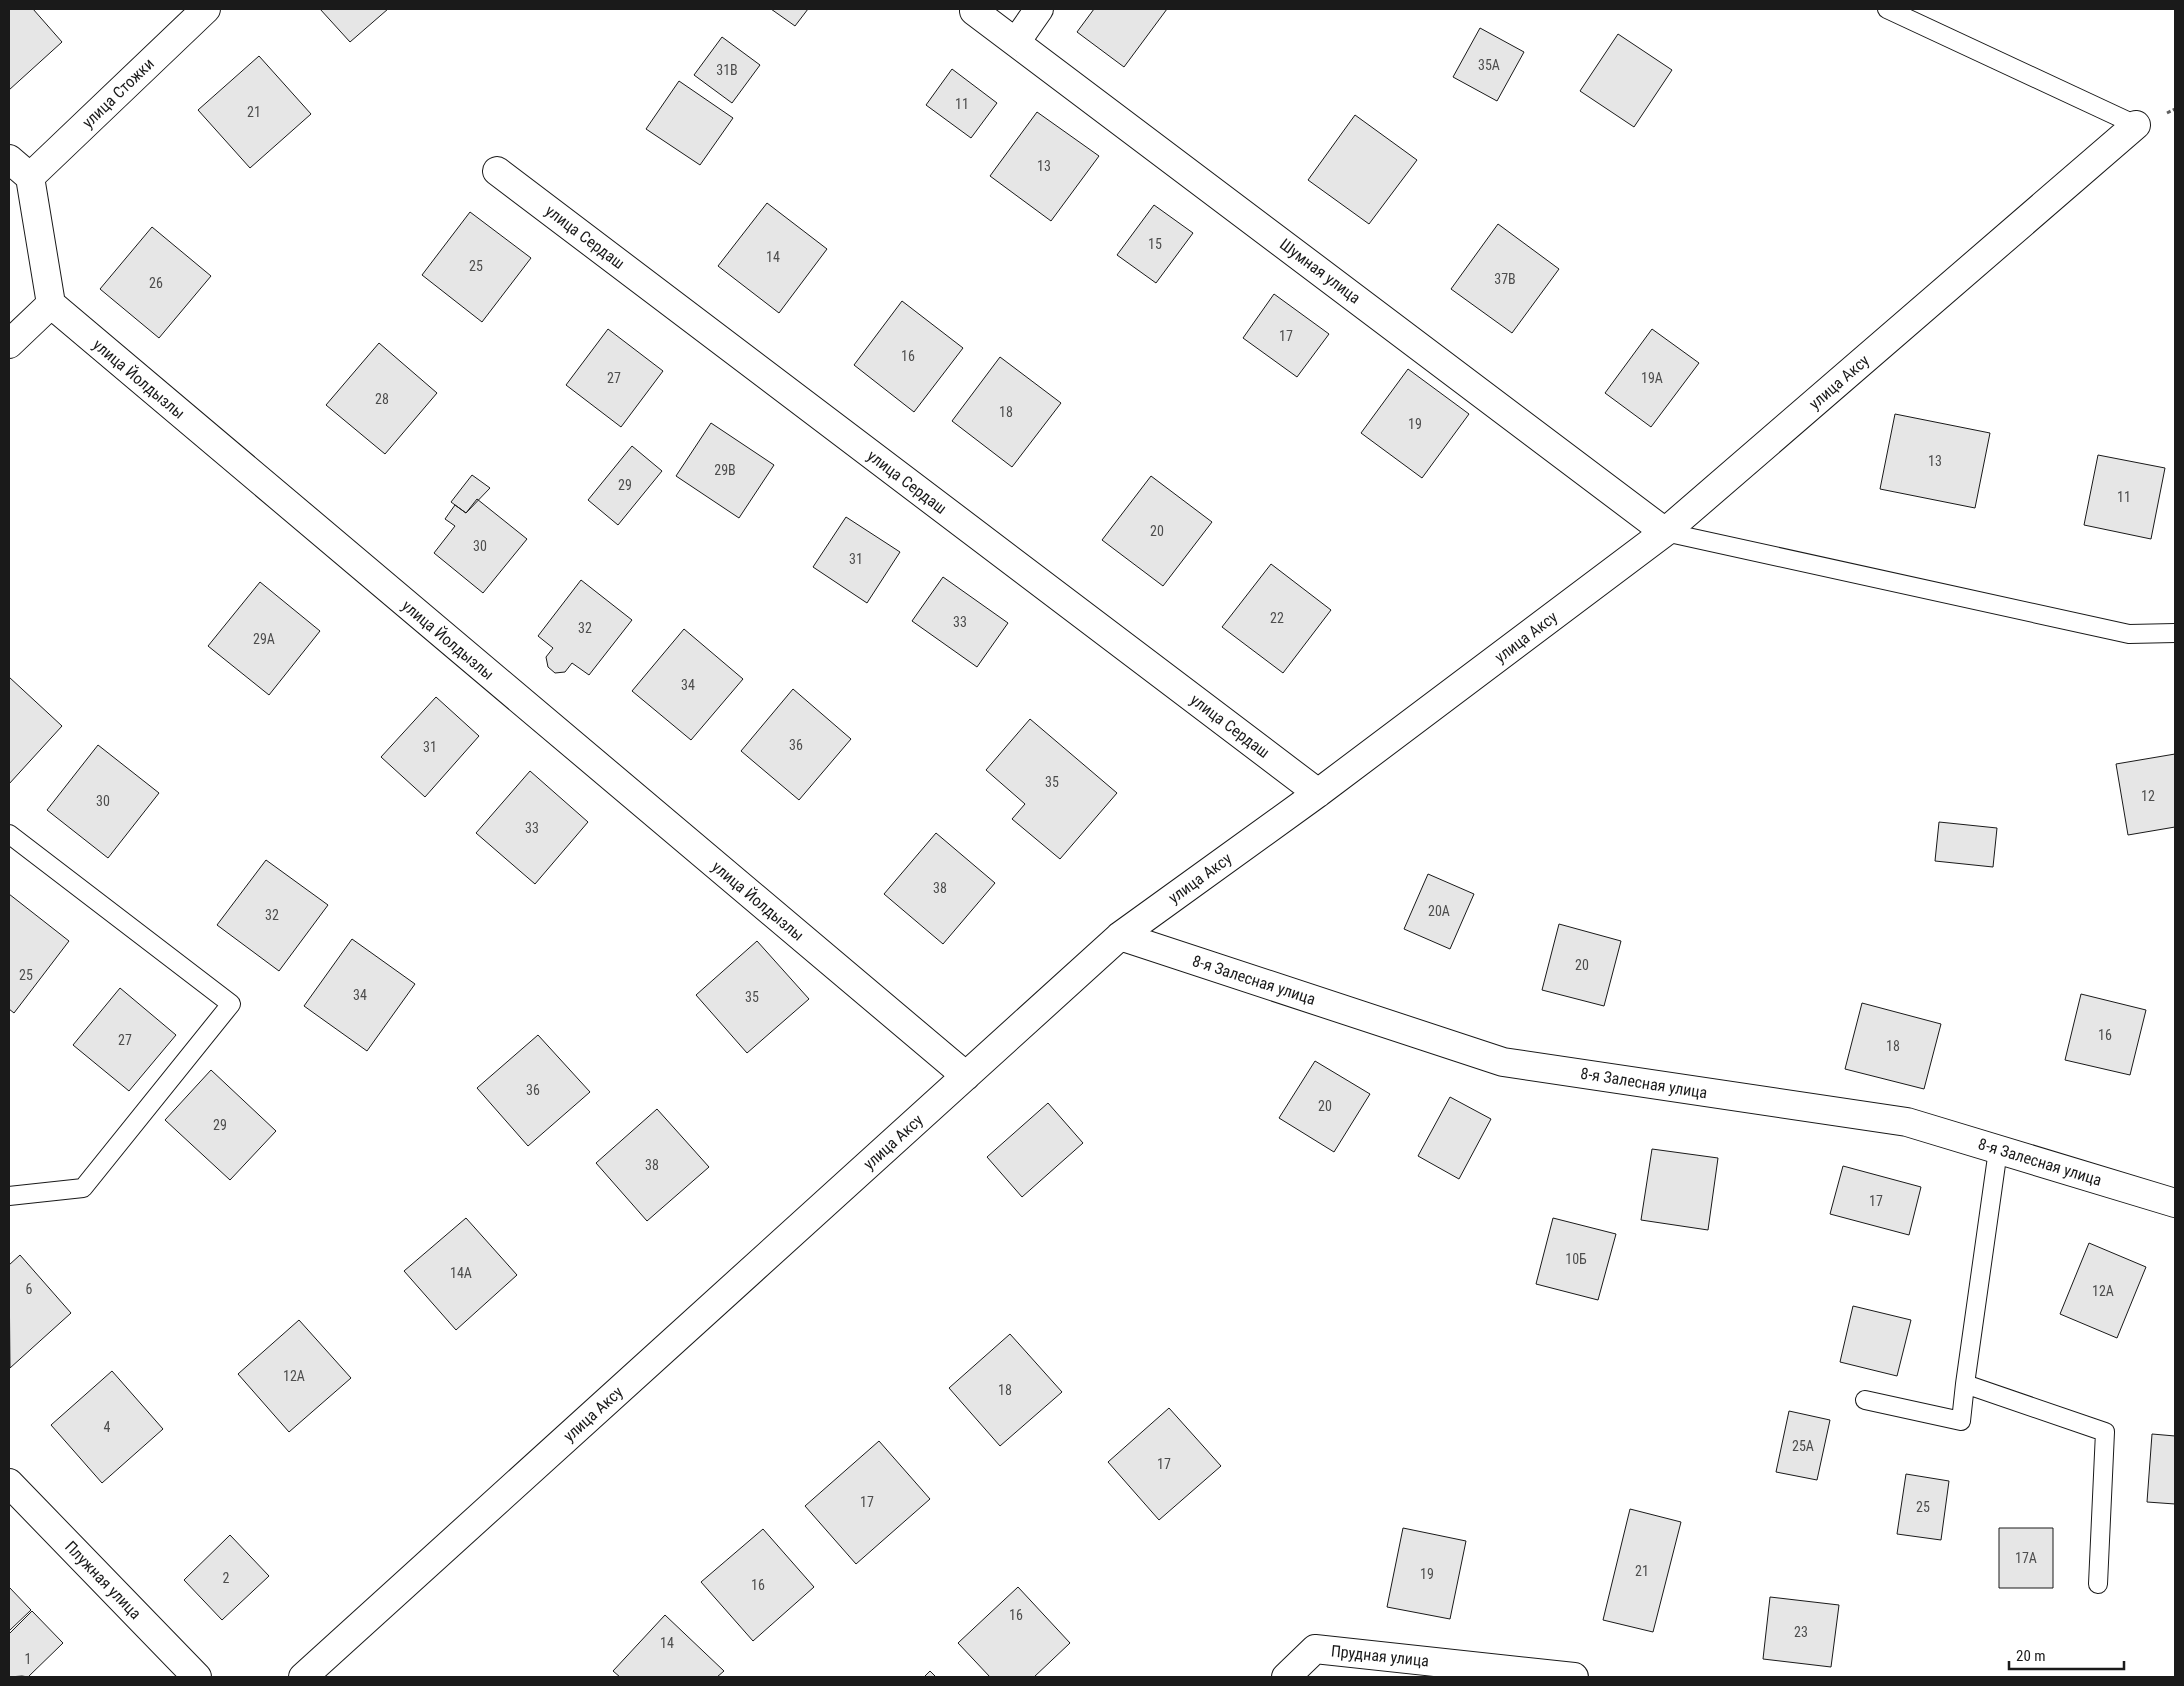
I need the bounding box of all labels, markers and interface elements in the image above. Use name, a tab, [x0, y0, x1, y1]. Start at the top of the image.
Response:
street label: улица Стожки	[78, 54, 158, 132]
house number: 35А	[1478, 57, 1500, 73]
house number: 31В	[716, 62, 738, 78]
house number: 11	[955, 96, 969, 112]
house number: 21	[247, 104, 261, 120]
house number: 13	[1037, 158, 1051, 174]
street label: улица Сердаш	[542, 201, 628, 273]
street label: Шумная улица	[1276, 235, 1364, 307]
house number: 15	[1148, 236, 1162, 252]
house number: 14	[766, 249, 780, 265]
house number: 25	[469, 258, 483, 274]
house number: 37В	[1494, 271, 1516, 287]
house number: 26	[149, 275, 163, 291]
house number: 17	[1279, 328, 1293, 344]
street label: улица Йолдызлы	[89, 335, 189, 423]
house number: 16	[901, 348, 915, 364]
street label: улица Аксу	[1805, 351, 1873, 413]
house number: 27	[607, 370, 621, 386]
house number: 19А	[1641, 370, 1663, 386]
house number: 28	[375, 391, 389, 407]
house number: 18	[999, 404, 1013, 420]
house number: 19	[1408, 416, 1422, 432]
street label: улица Сердаш	[864, 446, 950, 518]
house number: 13	[1928, 453, 1942, 469]
house number: 29В	[714, 462, 736, 478]
house number: 29	[618, 477, 632, 493]
house number: 11	[2117, 489, 2131, 505]
house number: 20	[1150, 523, 1164, 539]
house number: 30	[473, 538, 487, 554]
house number: 31	[849, 551, 863, 567]
street label: улица Йолдызлы	[398, 596, 498, 684]
street label: улица Аксу	[1491, 607, 1561, 667]
house number: 22	[1270, 610, 1284, 626]
house number: 33	[953, 614, 967, 630]
house number: 32	[578, 620, 592, 636]
house number: 29А	[253, 631, 275, 647]
house number: 34	[681, 677, 695, 693]
street label: улица Сердаш	[1187, 690, 1273, 762]
house number: 36	[789, 737, 803, 753]
house number: 31	[423, 739, 437, 755]
house number: 35	[1045, 774, 1059, 790]
house number: 12	[2141, 788, 2155, 804]
house number: 30	[96, 793, 110, 809]
house number: 33	[525, 820, 539, 836]
street label: улица Аксу	[1165, 849, 1235, 907]
street label: улица Йолдызлы	[708, 857, 808, 945]
house number: 38	[933, 880, 947, 896]
house number: 20А	[1428, 903, 1450, 919]
house number: 32	[265, 907, 279, 923]
street label: 8-я Залесная улица	[1190, 951, 1318, 1009]
house number: 20	[1575, 957, 1589, 973]
house number: 25	[19, 967, 33, 983]
house number: 34	[353, 987, 367, 1003]
house number: 35	[745, 989, 759, 1005]
house number: 16	[2098, 1027, 2112, 1043]
house number: 27	[118, 1032, 132, 1048]
house number: 18	[1886, 1038, 1900, 1054]
street label: 8-я Залесная улица	[1579, 1064, 1709, 1102]
house number: 36	[526, 1082, 540, 1098]
house number: 20	[1318, 1098, 1332, 1114]
street label: улица Аксу	[859, 1110, 927, 1174]
house number: 29	[213, 1117, 227, 1133]
street label: 8-я Залесная улица	[1976, 1134, 2104, 1190]
house number: 38	[645, 1157, 659, 1173]
house number: 17	[1869, 1193, 1883, 1209]
house number: 10Б	[1565, 1251, 1587, 1267]
house number: 14А	[450, 1265, 472, 1281]
house number: 6	[26, 1281, 33, 1297]
house number: 12А	[2092, 1283, 2114, 1299]
house number: 12А	[283, 1368, 305, 1384]
street label: улица Аксу	[559, 1382, 627, 1446]
house number: 18	[998, 1382, 1012, 1398]
house number: 4	[104, 1419, 111, 1435]
house number: 25А	[1792, 1438, 1814, 1454]
house number: 17	[1157, 1456, 1171, 1472]
house number: 17	[860, 1494, 874, 1510]
house number: 25	[1916, 1499, 1930, 1515]
street label: Плужная улица	[61, 1537, 145, 1623]
house number: 17А	[2015, 1550, 2037, 1566]
house number: 21	[1635, 1563, 1649, 1579]
house number: 19	[1420, 1566, 1434, 1582]
house number: 2	[223, 1570, 230, 1586]
house number: 16	[751, 1577, 765, 1593]
house number: 16	[1009, 1607, 1023, 1623]
house number: 23	[1794, 1624, 1808, 1640]
house number: 14	[660, 1635, 674, 1651]
scale bar	[2009, 1638, 2124, 1670]
street label: Прудная улица	[1330, 1641, 1430, 1671]
text: 20 m	[2016, 1647, 2046, 1665]
house number: 1	[25, 1651, 31, 1667]

